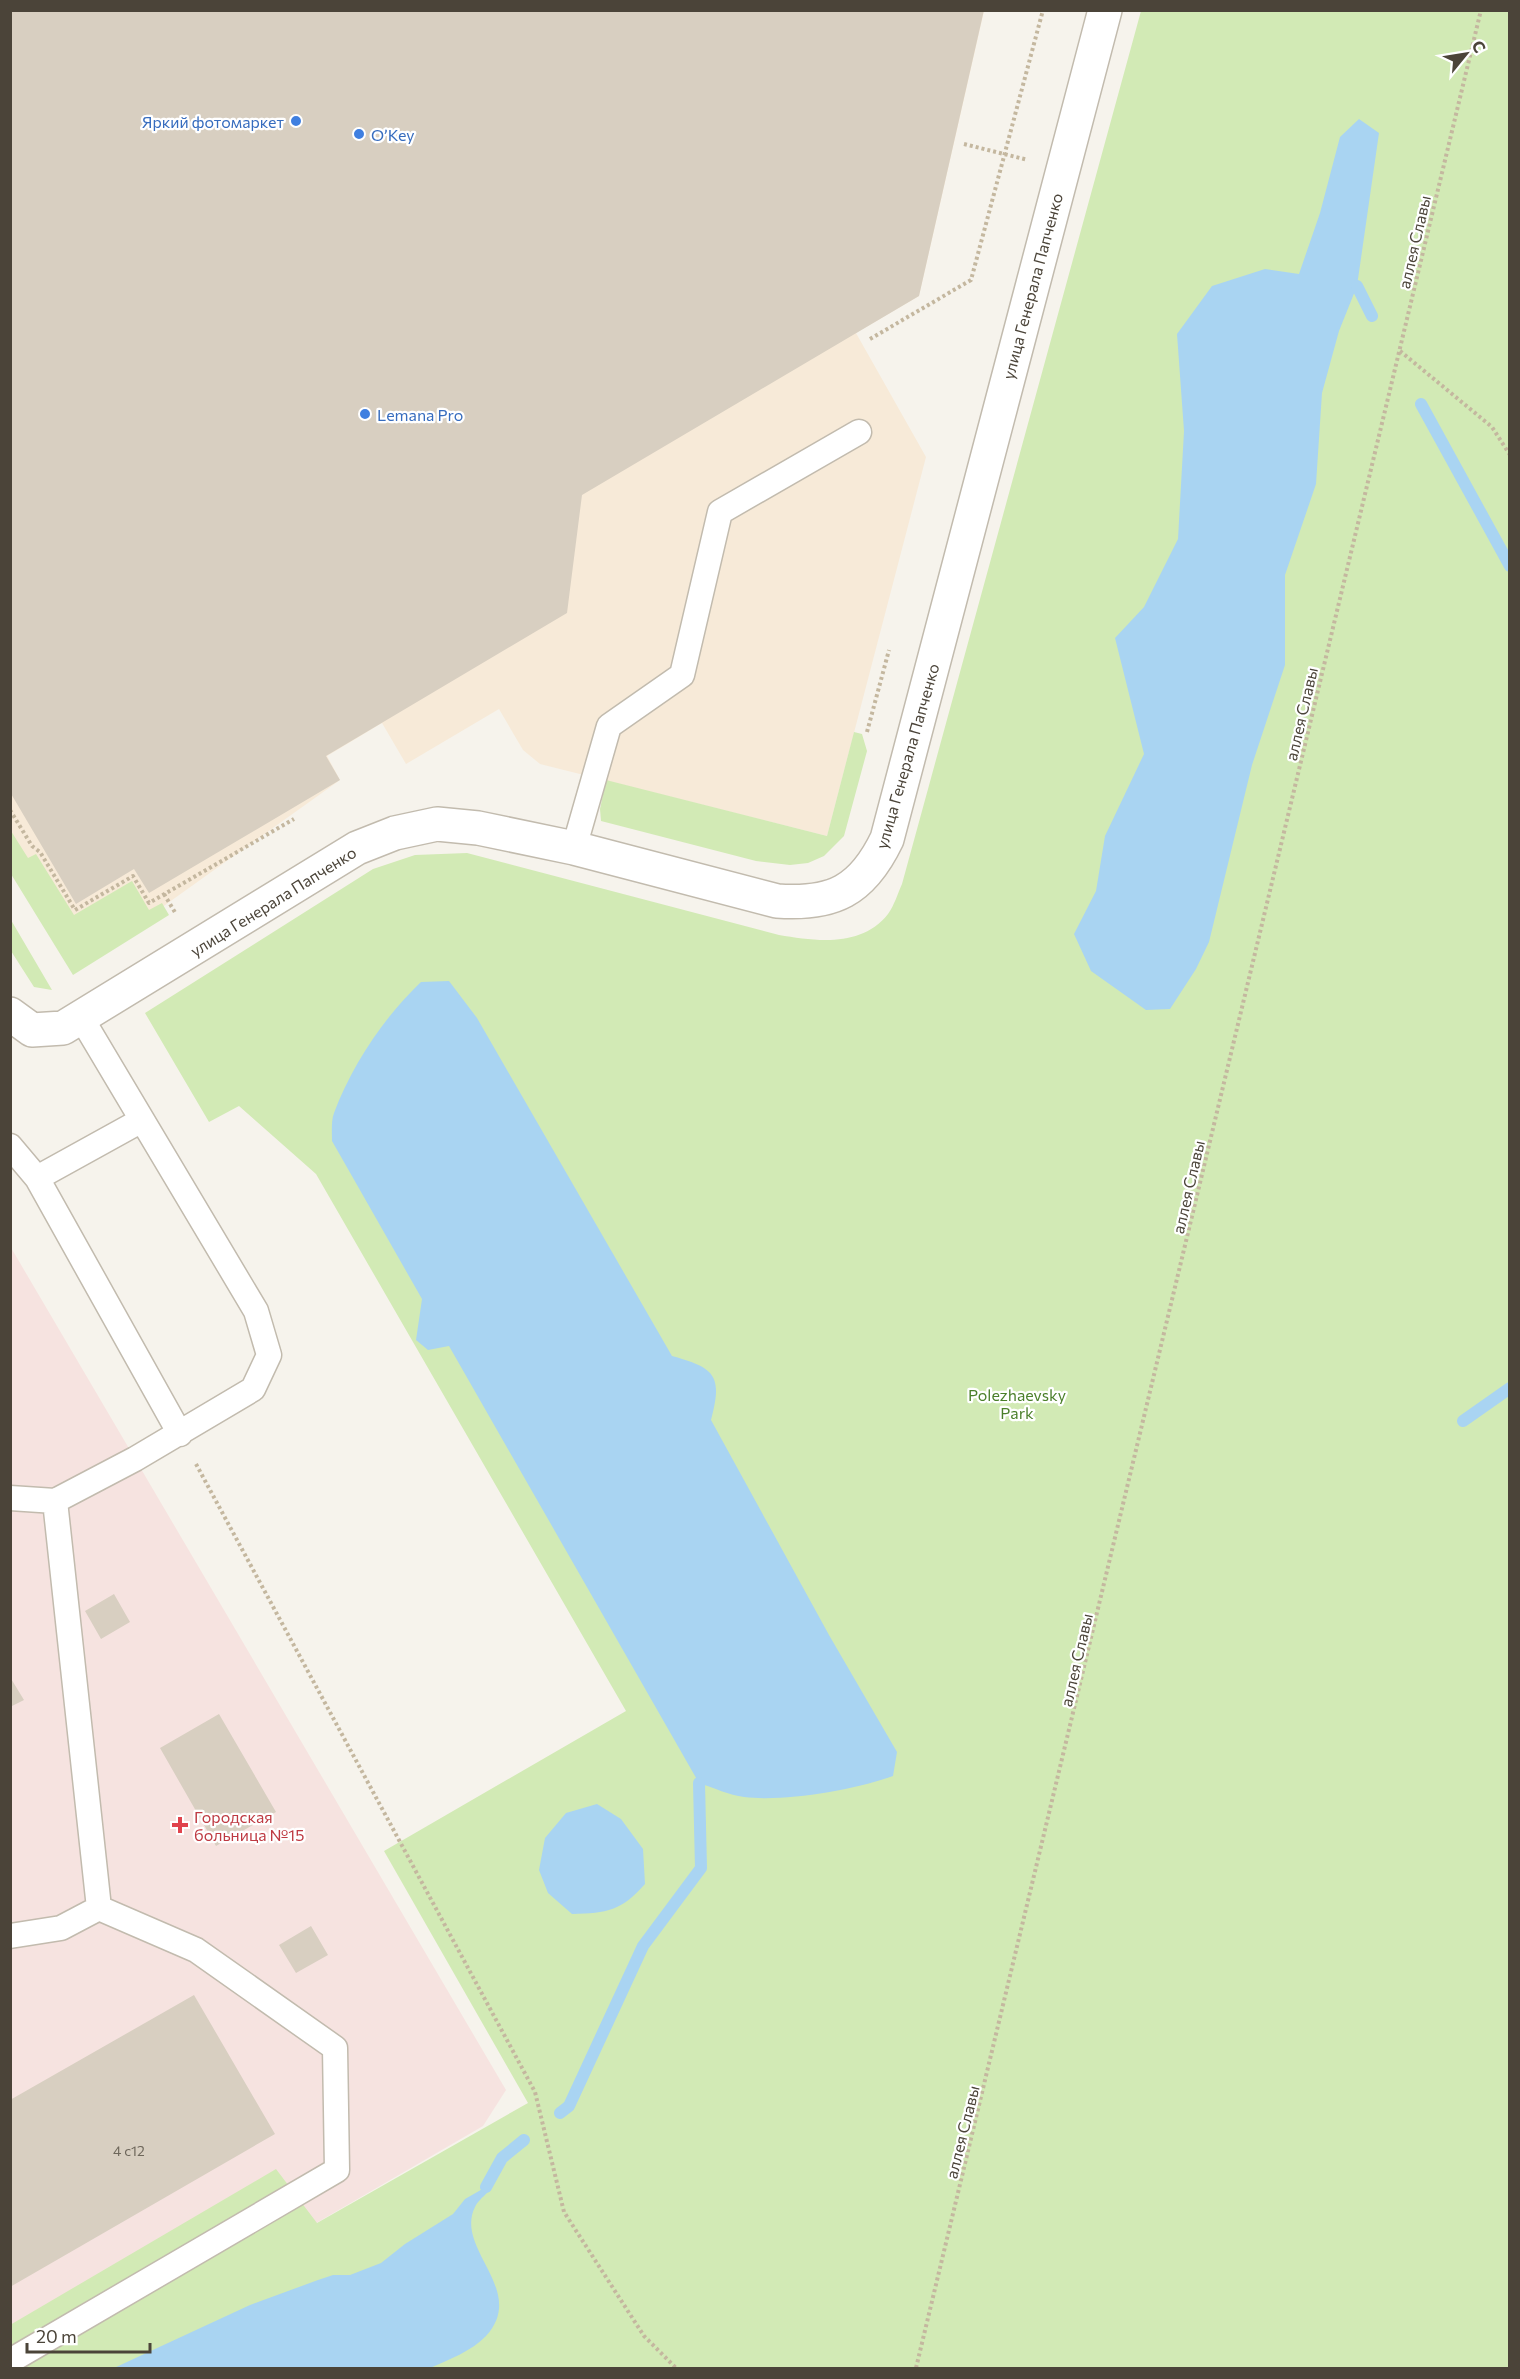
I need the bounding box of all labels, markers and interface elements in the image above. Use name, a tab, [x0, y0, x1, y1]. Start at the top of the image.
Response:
north arrow	[1436, 24, 1496, 84]
text: С	[1468, 37, 1490, 56]
place label: Яркий фотомаркет	[142, 112, 284, 131]
marker: Яркий фотомаркет	[289, 114, 303, 128]
place label: O’Key	[371, 125, 414, 144]
marker: O’Key	[352, 127, 366, 141]
street label: улица Генерала Папченко	[998, 191, 1066, 381]
street label: аллея Славы	[1394, 193, 1434, 291]
place label: Lemana Pro	[377, 405, 463, 424]
marker: Lemana Pro	[358, 407, 372, 421]
street label: улица Генерала Папченко	[871, 661, 943, 851]
street label: аллея Славы	[1281, 665, 1321, 763]
street label: улица Генерала Папченко	[187, 842, 359, 960]
street label: аллея Славы	[1168, 1138, 1208, 1236]
park label: Polezhaevsky Park	[968, 1385, 1066, 1422]
street label: аллея Славы	[1056, 1611, 1096, 1709]
place label: Городская больница №15	[194, 1807, 304, 1844]
marker: Городская больница №15	[171, 1816, 189, 1834]
street label: аллея Славы	[941, 2083, 983, 2181]
house number: 4 с12	[113, 2142, 145, 2159]
scale bar	[27, 2316, 150, 2354]
text: 20 m	[36, 2325, 77, 2347]

